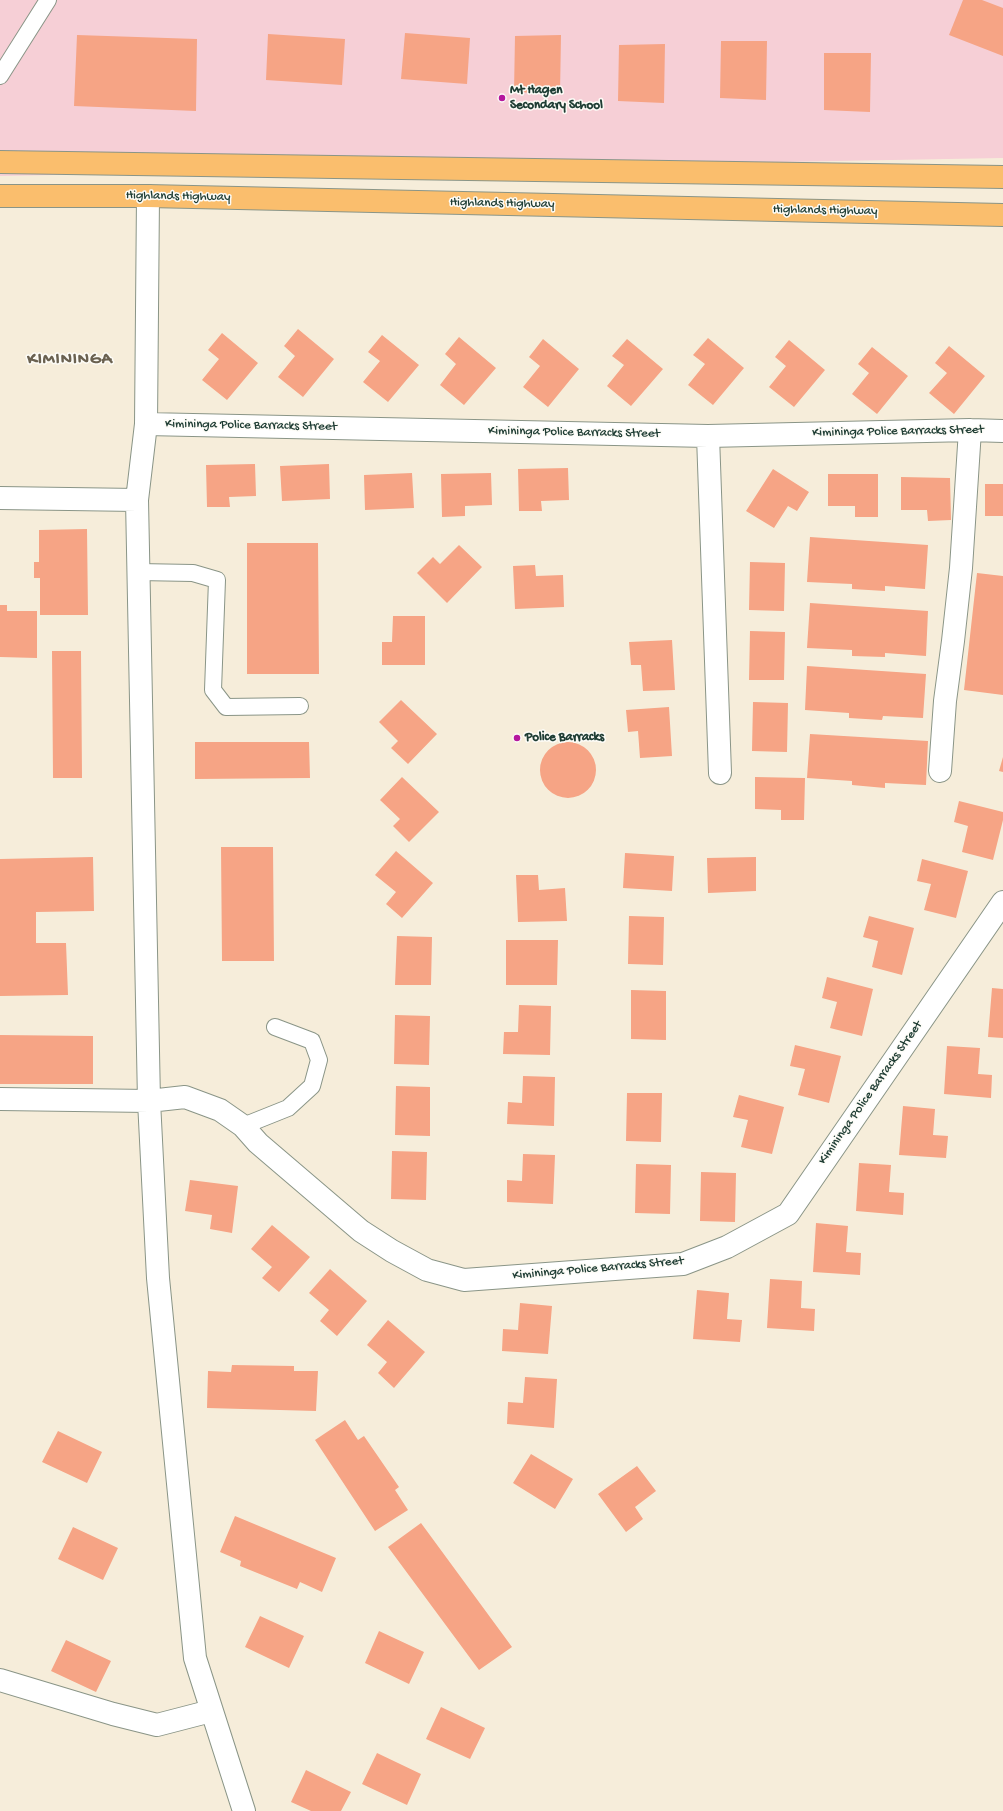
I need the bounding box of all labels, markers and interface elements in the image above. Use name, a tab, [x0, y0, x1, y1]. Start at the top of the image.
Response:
place label: Mt Hagen Secondary School	[510, 83, 603, 114]
marker: Mt Hagen Secondary School	[497, 93, 507, 103]
street label: Highlands Highway	[126, 188, 230, 206]
street label: Highlands Highway	[450, 195, 554, 213]
street label: Highlands Highway	[773, 202, 877, 220]
district label: KIMININGA	[27, 350, 113, 370]
street label: Kimininga Police Barracks Street	[165, 417, 337, 435]
street label: Kimininga Police Barracks Street	[812, 423, 984, 441]
street label: Kimininga Police Barracks Street	[488, 424, 660, 442]
place label: Police Barracks	[525, 730, 604, 746]
marker: Police Barracks	[512, 733, 522, 743]
street label: Kimininga Police Barracks Street	[815, 1018, 927, 1168]
street label: Kimininga Police Barracks Street	[512, 1254, 684, 1284]

